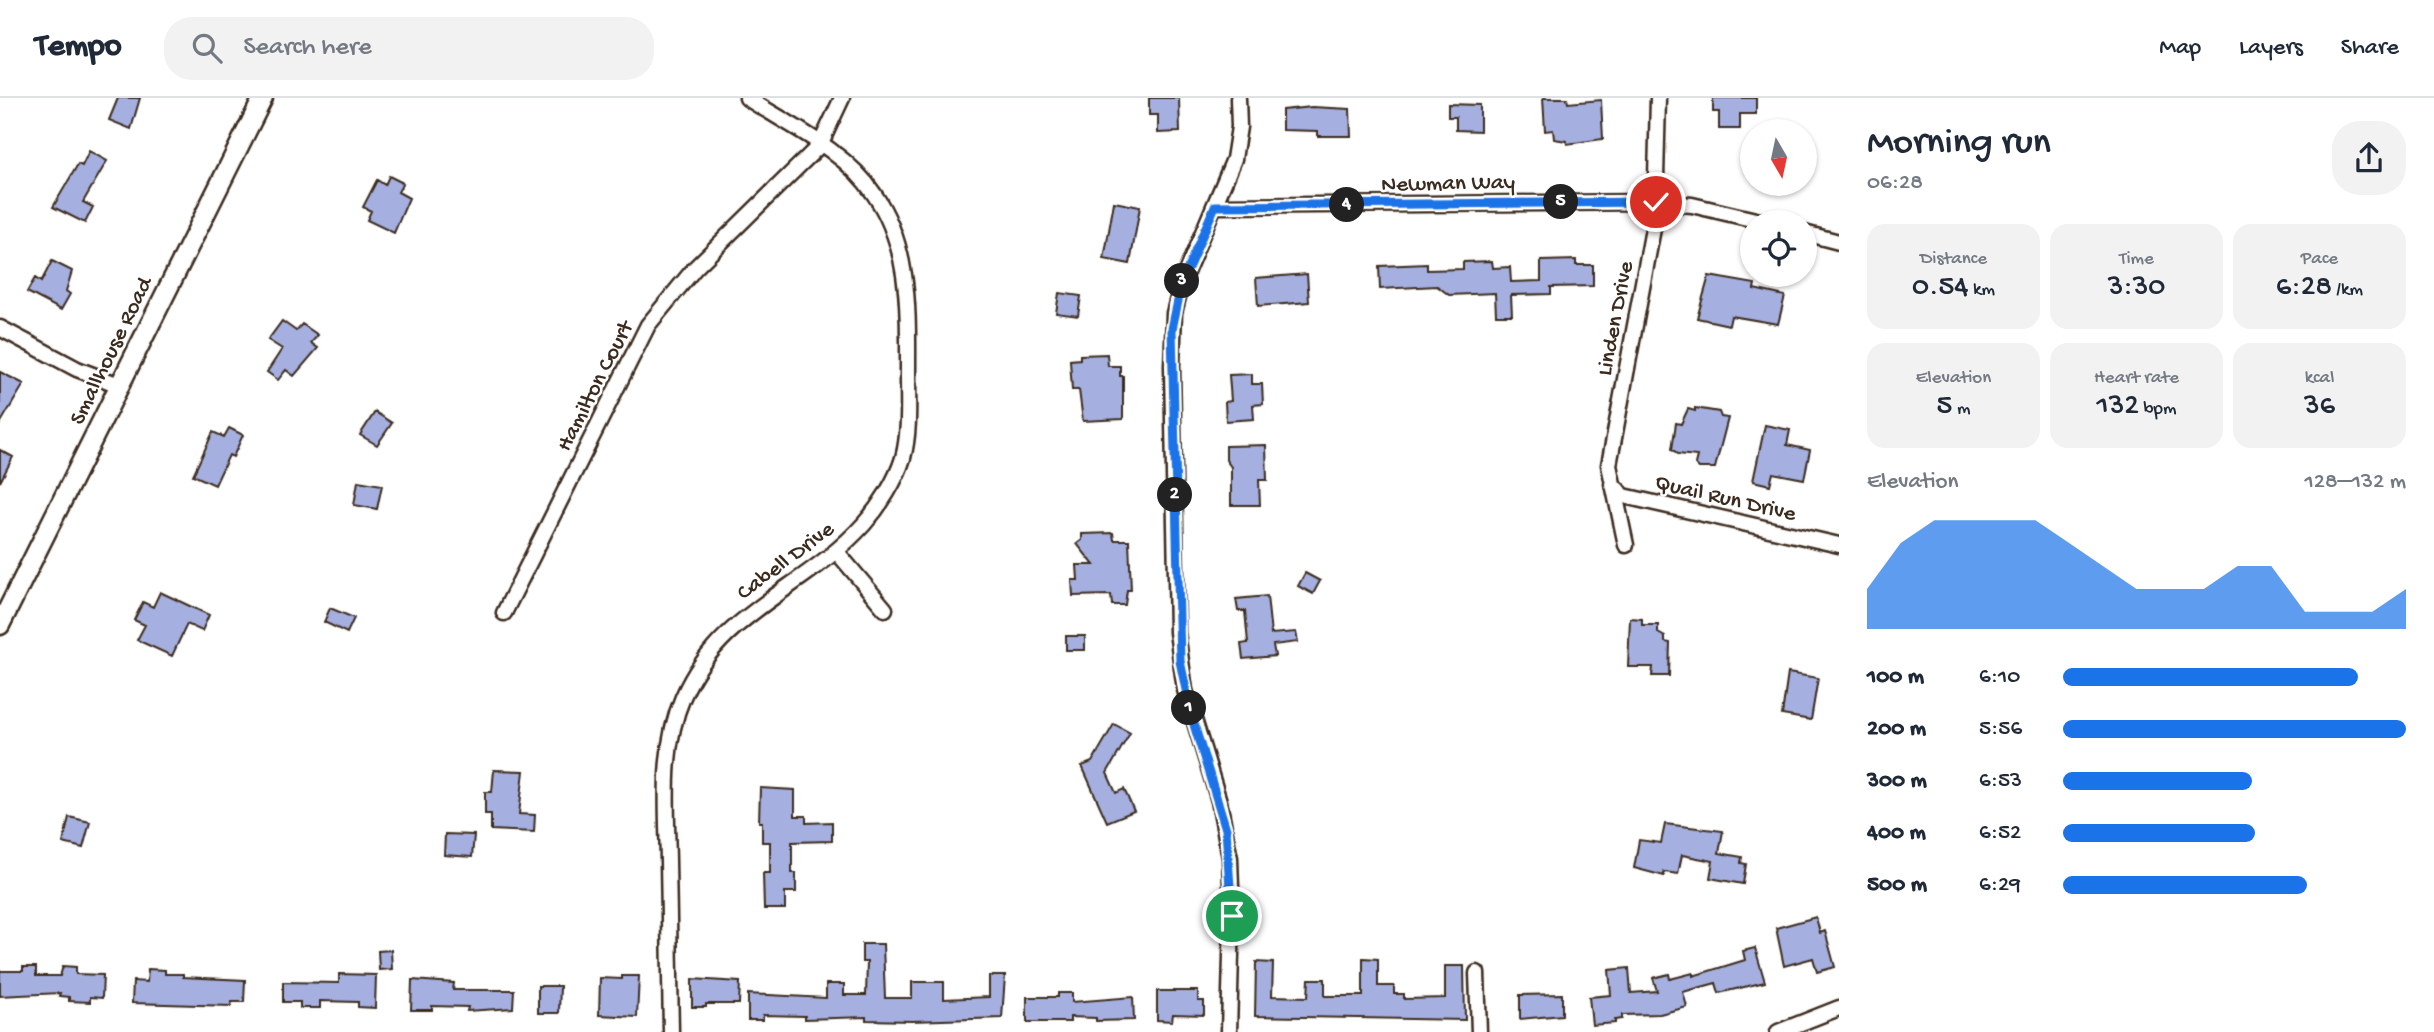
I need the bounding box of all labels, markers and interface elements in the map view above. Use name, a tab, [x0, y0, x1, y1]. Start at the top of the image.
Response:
search box	[164, 17, 654, 80]
text: Tempo	[35, 29, 122, 67]
icon: search	[188, 29, 226, 67]
text: Search here	[244, 33, 372, 64]
text: Map	[2159, 34, 2201, 63]
text: Layers	[2239, 34, 2303, 63]
text: Share	[2341, 34, 2399, 63]
north arrow	[1740, 119, 1816, 196]
map controls	[1740, 119, 1817, 287]
button: share	[2332, 121, 2406, 195]
text: Morning run	[1867, 122, 2051, 166]
street label: Newman Way	[1381, 170, 1515, 199]
text: 06:28	[1867, 170, 1923, 197]
pin	[1626, 172, 1686, 232]
icon: check	[1637, 183, 1675, 221]
pin: 5	[1544, 184, 1578, 220]
pin: 4	[1330, 188, 1364, 222]
text: 5	[1556, 190, 1566, 213]
text: 4	[1342, 193, 1351, 216]
button: locate	[1740, 210, 1817, 287]
text: Distance	[1920, 248, 1987, 271]
text: Time	[2119, 248, 2154, 271]
text: Pace	[2301, 248, 2338, 271]
street label: Linden Drive	[1592, 258, 1641, 378]
pin: 3	[1164, 264, 1200, 298]
text: 3	[1177, 269, 1186, 292]
text: 0.54	[1912, 271, 1968, 306]
text: 3:30	[2108, 271, 2165, 306]
text: 6:28	[2276, 271, 2332, 306]
street label: Smallhouse Road	[65, 272, 160, 430]
text: km	[1968, 279, 1995, 302]
text: /km	[2332, 279, 2363, 302]
street label: Hamilton Court	[552, 315, 641, 456]
text: Elevation	[1916, 367, 1991, 390]
text: Heart rate	[2094, 367, 2179, 390]
text: kcal	[2305, 367, 2334, 390]
text: 5	[1937, 390, 1952, 425]
text: 132	[2097, 390, 2139, 425]
text: 36	[2304, 390, 2335, 425]
text: m	[1952, 398, 1970, 421]
text: bpm	[2139, 398, 2176, 421]
text: Elevation	[1867, 469, 1958, 496]
text: 128–132 m	[2304, 469, 2406, 496]
street label: Quail Run Drive	[1652, 470, 1799, 529]
pin: 2	[1158, 478, 1192, 512]
text: 2	[1170, 483, 1179, 506]
street label: Cabell Drive	[732, 516, 841, 607]
text: 100 m	[1867, 664, 1924, 691]
text: 6:10	[1979, 664, 2020, 691]
pin: 1	[1172, 690, 1206, 726]
text: 1	[1185, 696, 1192, 719]
text: 200 m	[1867, 716, 1926, 743]
text: 5:56	[1979, 716, 2022, 743]
text: 300 m	[1867, 768, 1927, 795]
text: 6:53	[1979, 768, 2022, 795]
text: 400 m	[1867, 820, 1926, 847]
text: 6:52	[1979, 820, 2021, 847]
text: 500 m	[1867, 872, 1927, 899]
text: 6:29	[1979, 872, 2021, 899]
pin	[1202, 886, 1262, 946]
icon: arrive	[1213, 897, 1251, 935]

